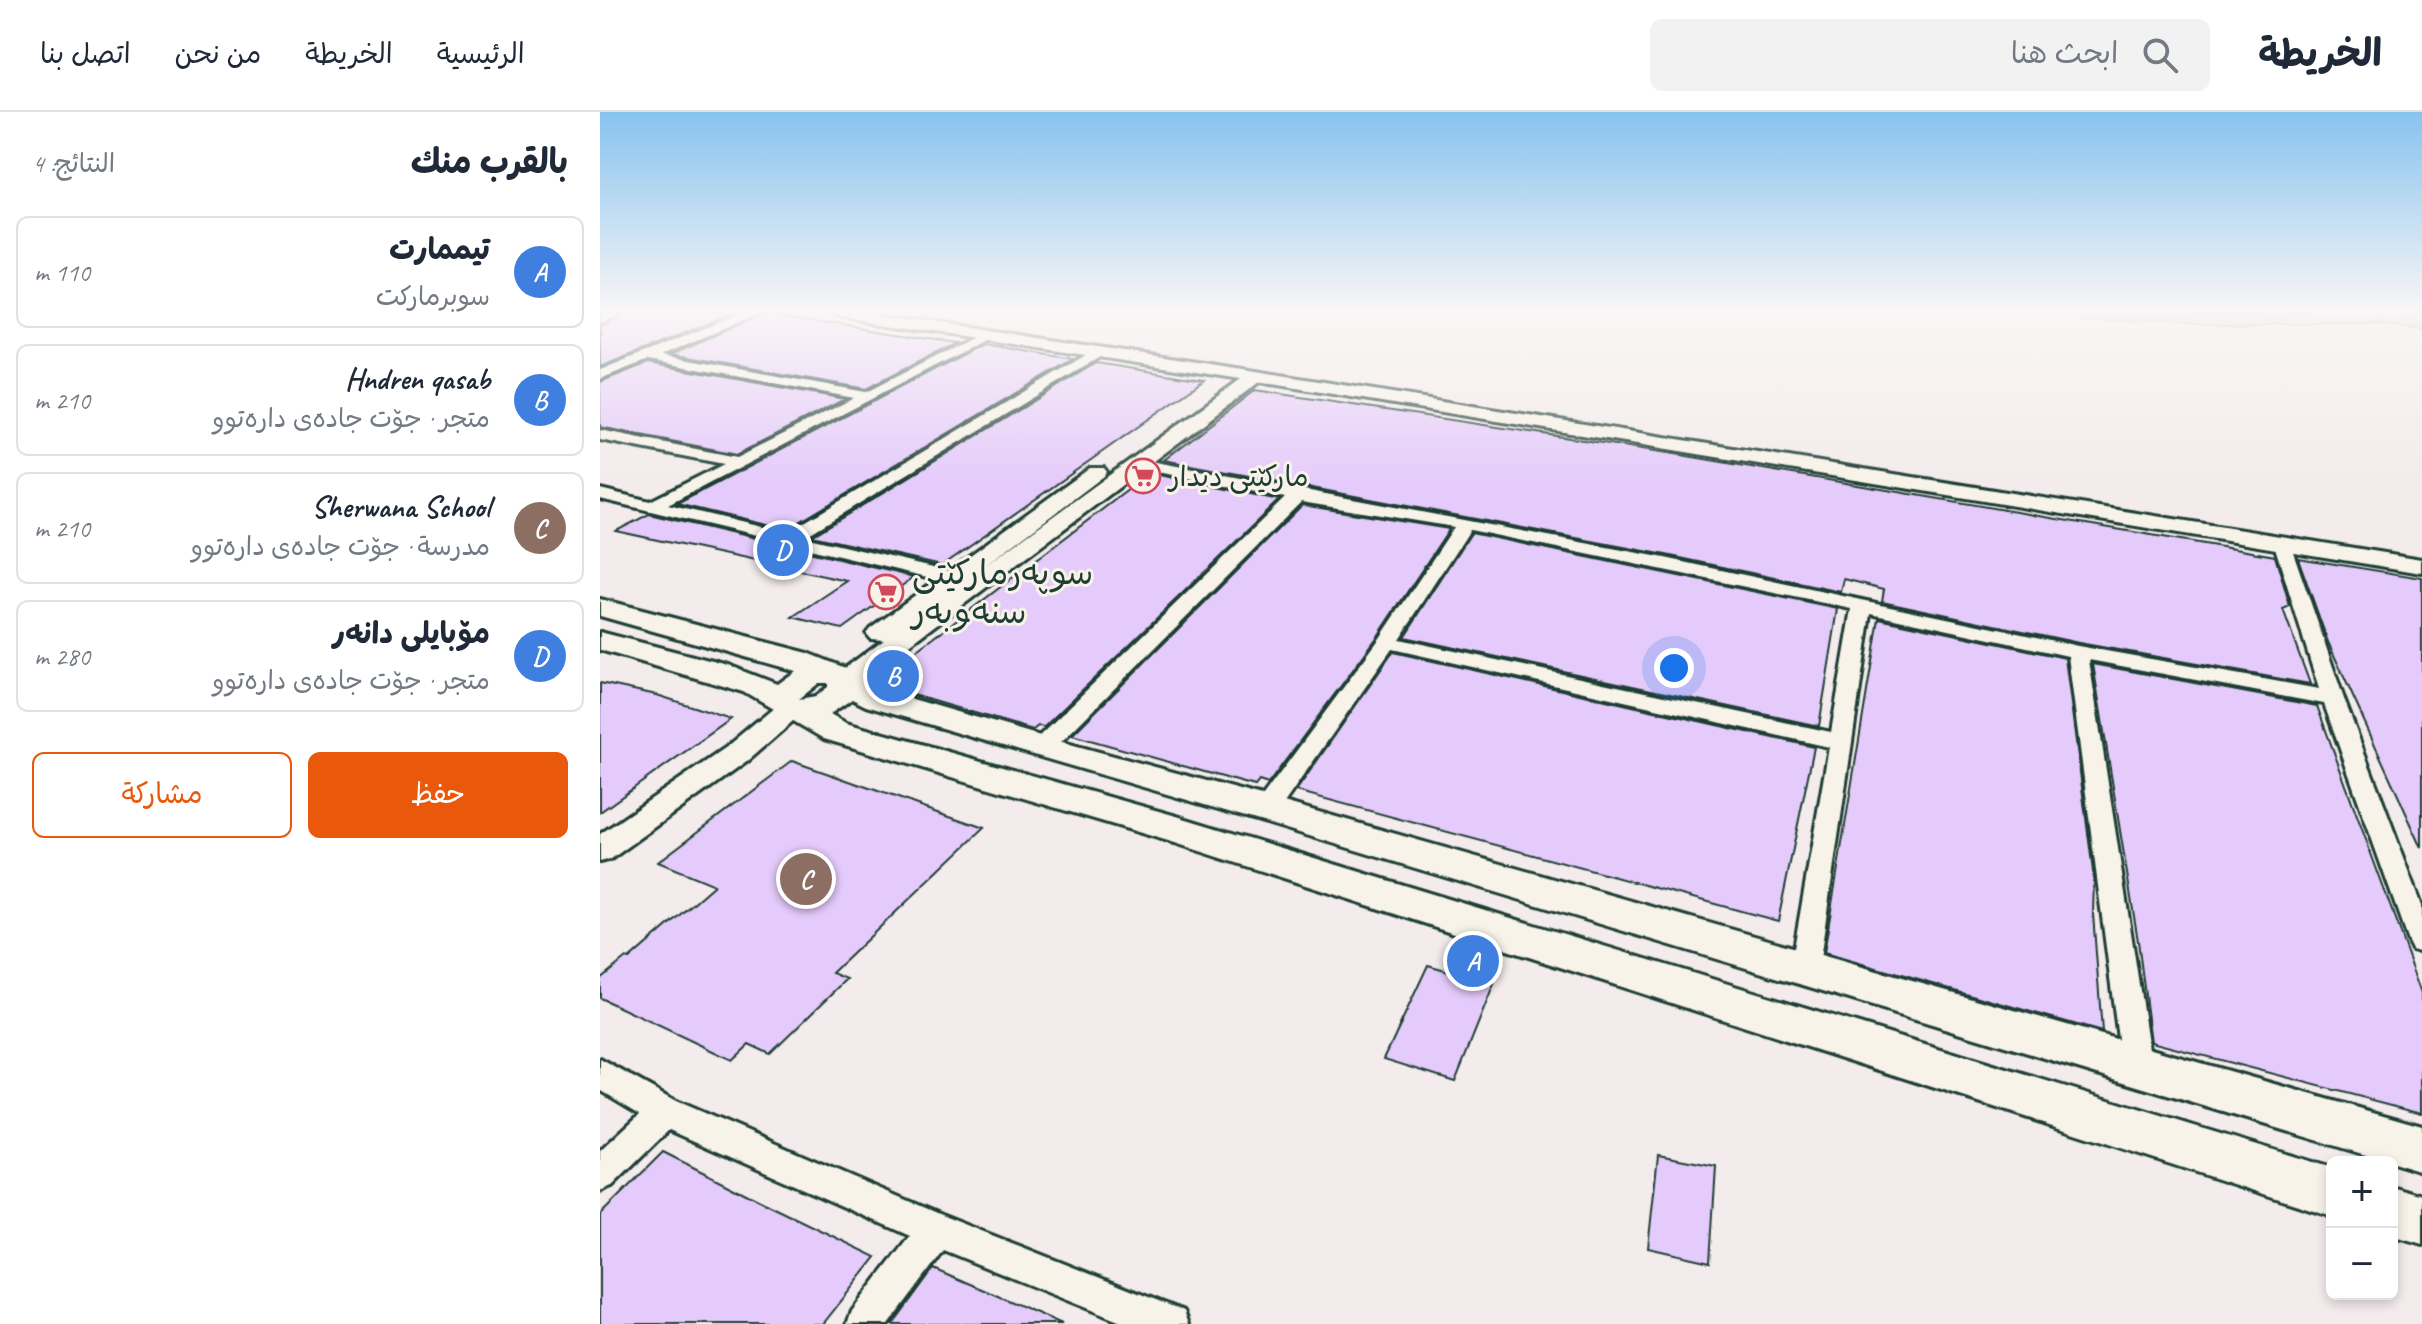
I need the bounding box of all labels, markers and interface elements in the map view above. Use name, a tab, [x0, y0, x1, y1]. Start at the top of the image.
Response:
search box	[1650, 19, 2210, 91]
text: الخريطة	[2258, 30, 2382, 77]
icon: search	[2138, 33, 2182, 77]
text: ابحث هنا	[2011, 34, 2118, 72]
text: اتصل بنا	[40, 36, 131, 71]
text: من نحن	[175, 36, 261, 71]
text: الخريطة	[305, 36, 393, 71]
text: الرئيسية	[437, 36, 525, 71]
text: بالقرب منك	[411, 140, 568, 183]
text: النتائج: 4	[32, 147, 115, 180]
text: تیممارت	[389, 230, 490, 268]
text: 110 m	[34, 256, 90, 289]
text: A	[533, 256, 547, 289]
text: سوبرماركت	[376, 280, 490, 313]
text: Hndren qasab	[345, 360, 490, 398]
text: 210 m	[34, 384, 90, 417]
text: B	[533, 384, 547, 417]
text: متجر · جۆت جادەی دارەتوو	[212, 402, 490, 435]
supermarket icon: مارکێتی دیدار	[1124, 457, 1162, 495]
place label: مارکێتی دیدار	[1167, 459, 1309, 494]
text: Sherwana School	[312, 488, 490, 526]
text: 210 m	[34, 512, 90, 545]
text: C	[534, 512, 546, 545]
pin: D	[757, 520, 809, 580]
text: مدرسة · جۆت جادەی دارەتوو	[191, 530, 490, 563]
place label: سوپەرمارکێتی سنەوبەر	[909, 551, 1093, 633]
supermarket icon: سوپەرمارکێتی سنەوبەر	[867, 573, 905, 611]
text: مۆبایلی دانەر	[332, 614, 490, 652]
text: 280 m	[34, 640, 90, 673]
text: D	[532, 640, 548, 673]
pin: B	[867, 646, 919, 706]
your location	[1654, 648, 1694, 688]
text: متجر · جۆت جادەی دارەتوو	[212, 664, 490, 697]
button: مشاركة	[32, 752, 292, 838]
button: حفظ	[308, 752, 568, 838]
pin: C	[780, 849, 832, 909]
pin: A	[1447, 931, 1499, 991]
map controls	[2326, 1156, 2398, 1300]
button: +	[2326, 1156, 2398, 1228]
button: −	[2326, 1228, 2398, 1300]

